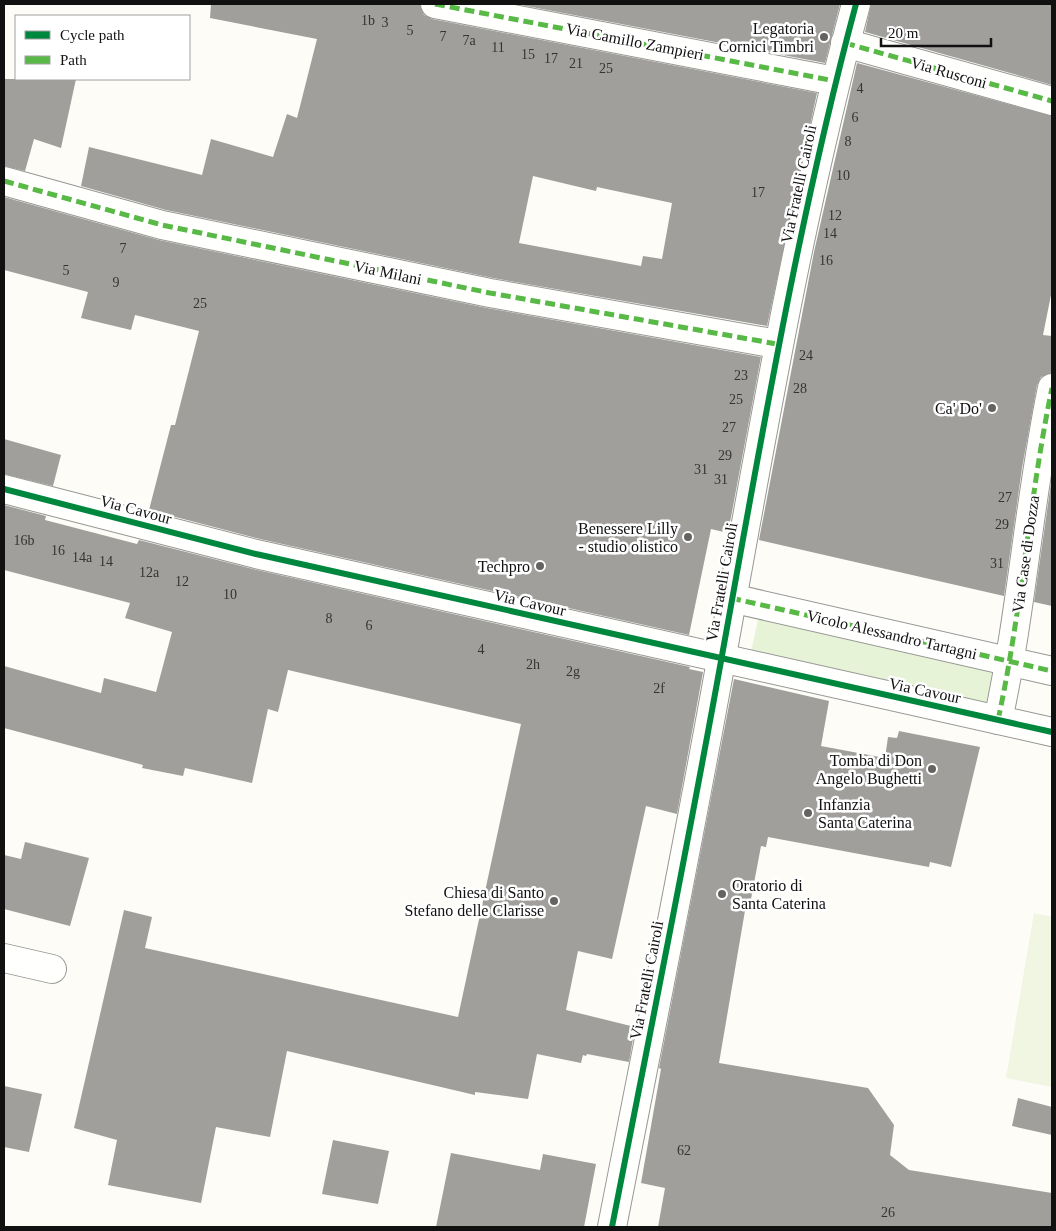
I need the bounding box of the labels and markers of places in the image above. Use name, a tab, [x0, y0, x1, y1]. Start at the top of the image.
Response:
place label: Legatoria Cornici Timbri	[718, 20, 815, 55]
marker: Legatoria Cornici Timbri	[818, 31, 830, 43]
place label: Ca' Do'	[935, 400, 982, 417]
marker: Ca' Do'	[986, 402, 998, 414]
place label: Benessere Lilly - studio olistico	[578, 520, 678, 555]
marker: Benessere Lilly - studio olistico	[682, 531, 694, 543]
place label: Techpro	[478, 558, 530, 576]
marker: Techpro	[534, 560, 546, 572]
place label: Tomba di Don Angelo Bughetti	[816, 752, 923, 788]
marker: Tomba di Don Angelo Bughetti	[926, 763, 938, 775]
place label: Infanzia Santa Caterina	[818, 796, 912, 831]
marker: Infanzia Santa Caterina	[802, 807, 814, 819]
place label: Oratorio di Santa Caterina	[732, 877, 826, 912]
place label: Chiesa di Santo Stefano delle Clarisse	[404, 884, 544, 919]
marker: Oratorio di Santa Caterina	[716, 888, 728, 900]
marker: Chiesa di Santo Stefano delle Clarisse	[548, 895, 560, 907]

